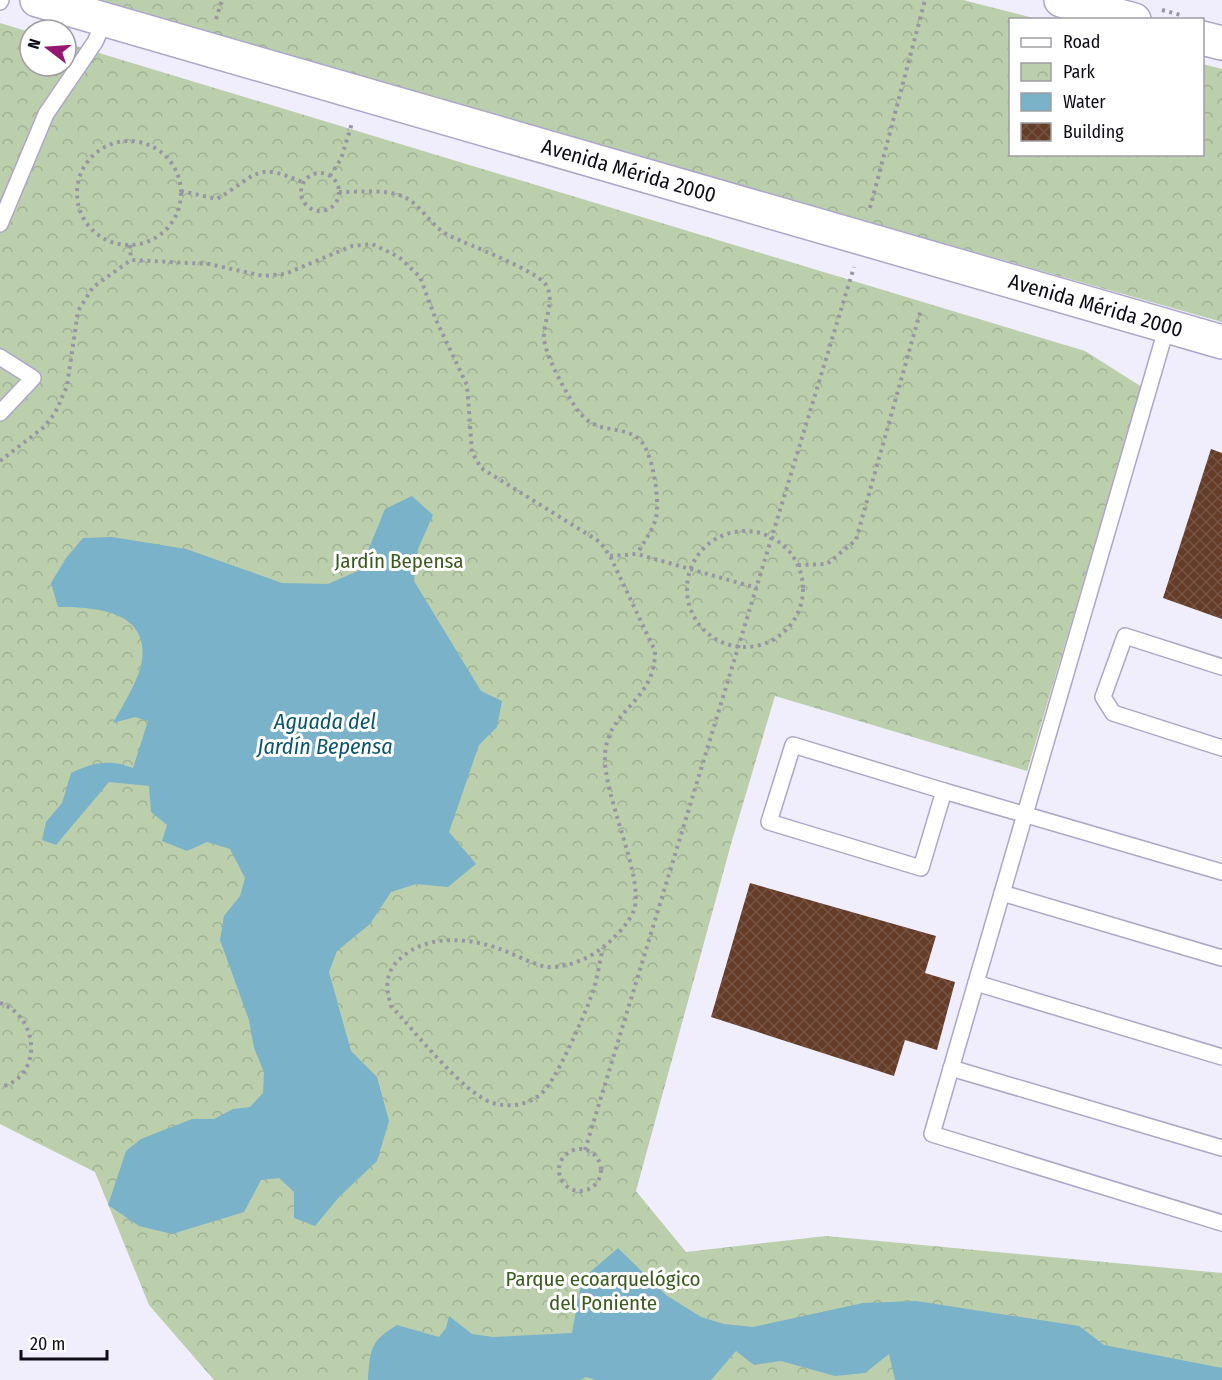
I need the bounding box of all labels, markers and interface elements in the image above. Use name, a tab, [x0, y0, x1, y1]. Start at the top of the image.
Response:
north arrow	[18, 18, 78, 78]
legend	[1009, 18, 1204, 156]
text: Road	[1063, 31, 1100, 53]
text: N	[24, 36, 45, 51]
text: Park	[1063, 61, 1096, 83]
text: Water	[1063, 91, 1106, 113]
text: Building	[1063, 121, 1124, 143]
street label: Avenida Mérida 2000	[539, 133, 719, 208]
street label: Avenida Mérida 2000	[1006, 268, 1186, 343]
park label: Jardín Bepensa	[334, 548, 464, 574]
water label: Aguada del Jardín Bepensa	[256, 708, 393, 760]
park label: Parque ecoarquelógico del Poniente	[505, 1266, 701, 1316]
scale bar	[21, 1323, 106, 1361]
text: 20 m	[30, 1333, 65, 1355]

